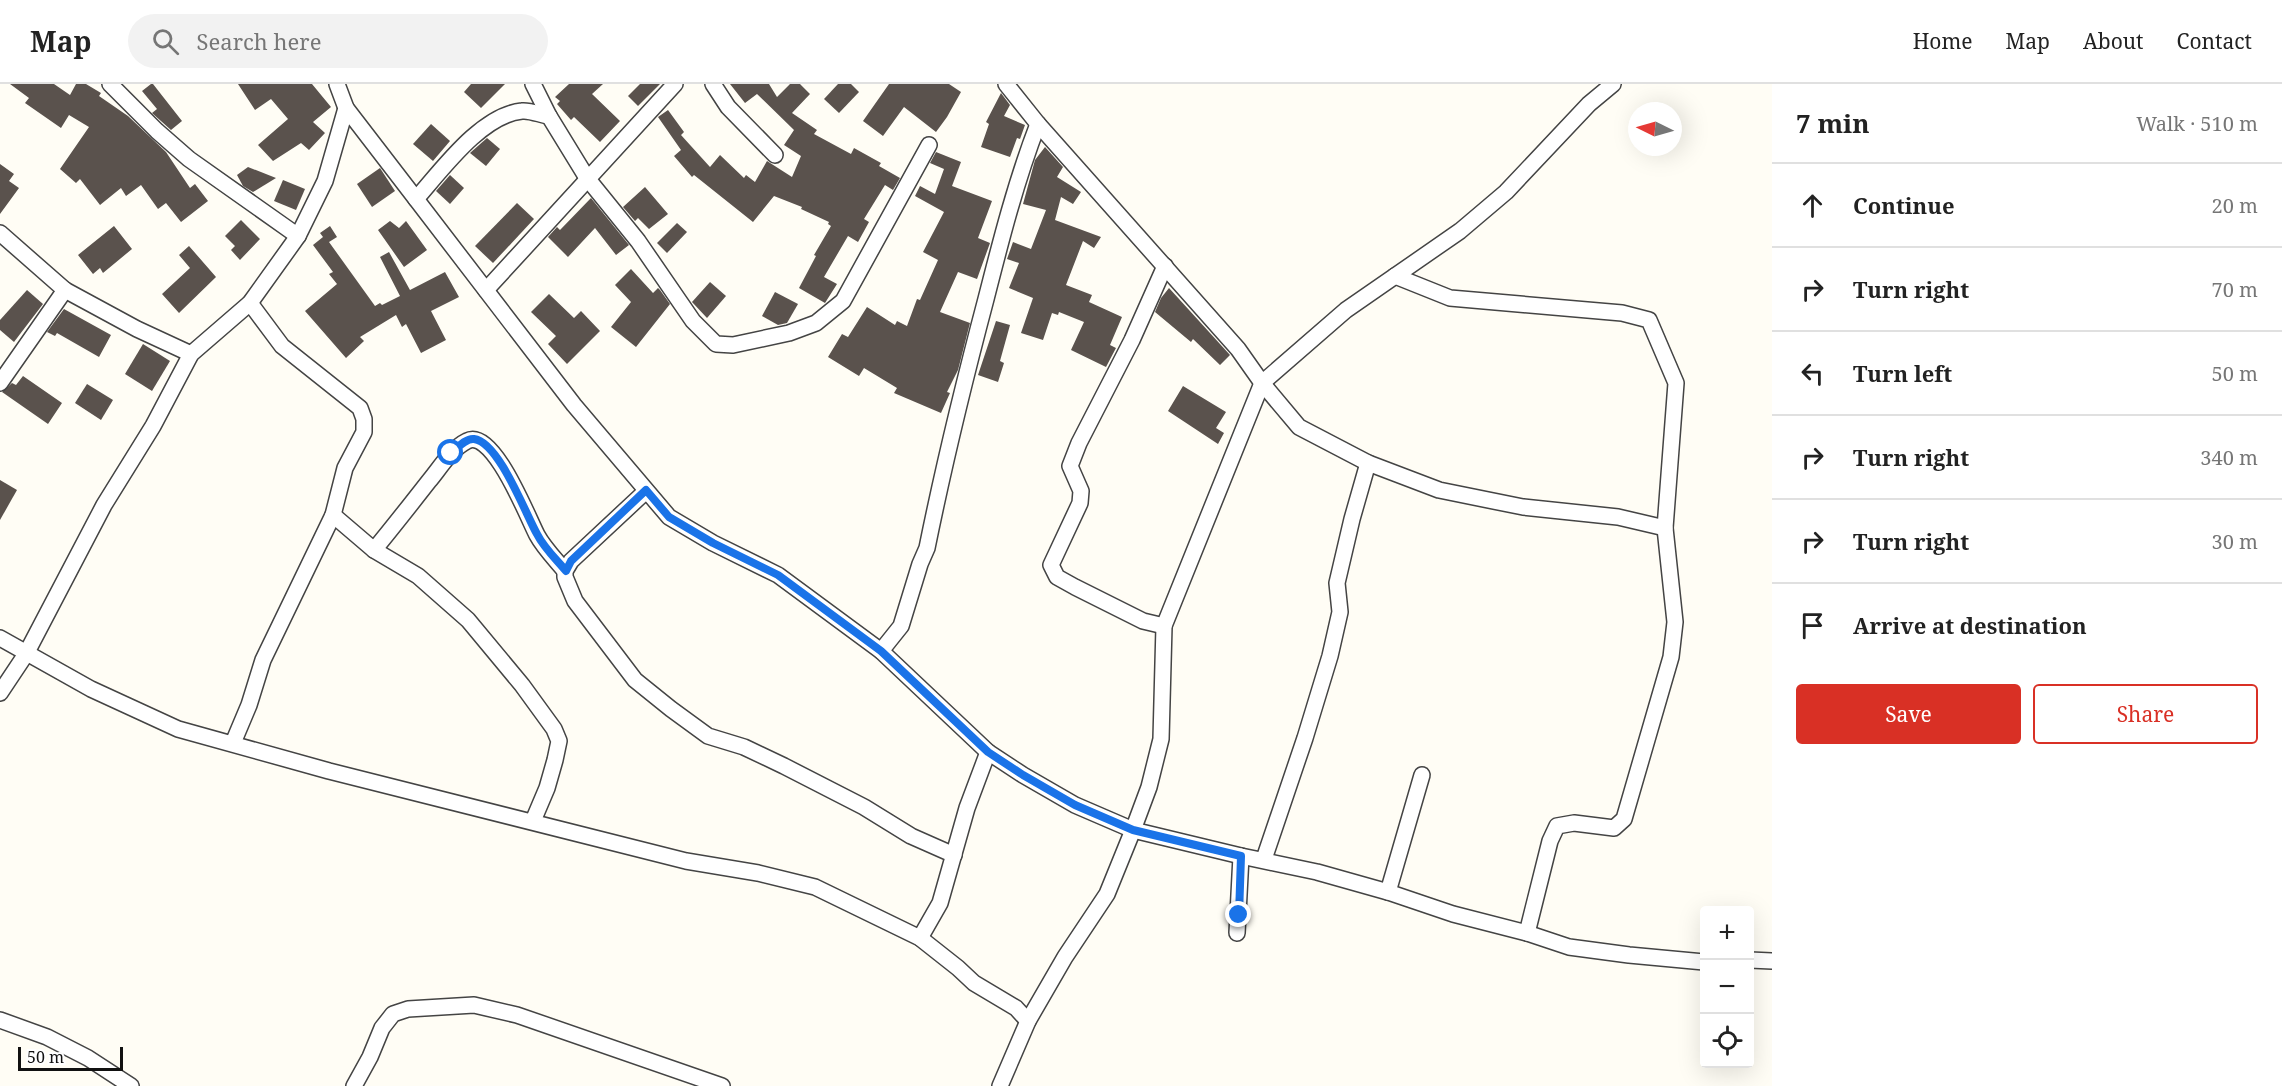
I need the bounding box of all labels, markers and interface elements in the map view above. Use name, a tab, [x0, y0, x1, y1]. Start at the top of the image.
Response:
search box	[128, 14, 548, 68]
text: Map	[30, 22, 92, 60]
icon: search	[149, 25, 182, 58]
text: Search here	[197, 26, 321, 56]
text: Home	[1913, 27, 1973, 55]
text: Map	[2006, 27, 2050, 55]
text: About	[2083, 27, 2144, 55]
text: Contact	[2177, 27, 2252, 55]
north arrow	[1628, 102, 1682, 156]
text: 7 min	[1796, 105, 1870, 141]
text: Walk · 510 m	[2136, 110, 2258, 137]
icon: ahead	[1796, 189, 1829, 222]
text: Continue	[1853, 190, 1955, 220]
text: 20 m	[2212, 192, 2258, 219]
icon: right	[1796, 273, 1829, 306]
text: Turn right	[1853, 274, 1969, 304]
text: 70 m	[2212, 276, 2258, 303]
icon: left	[1796, 357, 1829, 390]
text: Turn left	[1853, 358, 1952, 388]
text: 50 m	[2212, 360, 2258, 387]
route start	[437, 439, 463, 465]
icon: right	[1796, 441, 1829, 474]
text: Turn right	[1853, 442, 1969, 472]
text: 340 m	[2200, 444, 2258, 471]
icon: right	[1796, 525, 1829, 558]
text: Turn right	[1853, 526, 1969, 556]
text: 30 m	[2212, 528, 2258, 555]
icon: arrive	[1796, 609, 1829, 642]
text: Arrive at destination	[1853, 610, 2087, 640]
button: Save	[1796, 684, 2021, 744]
button: Share	[2033, 684, 2258, 744]
route end	[1225, 901, 1251, 927]
map controls	[1700, 906, 1754, 1068]
button: +	[1700, 906, 1754, 960]
button: −	[1700, 960, 1754, 1014]
button: locate	[1700, 1014, 1754, 1068]
scale bar	[18, 1044, 123, 1072]
text: 50 m	[27, 1046, 64, 1068]

